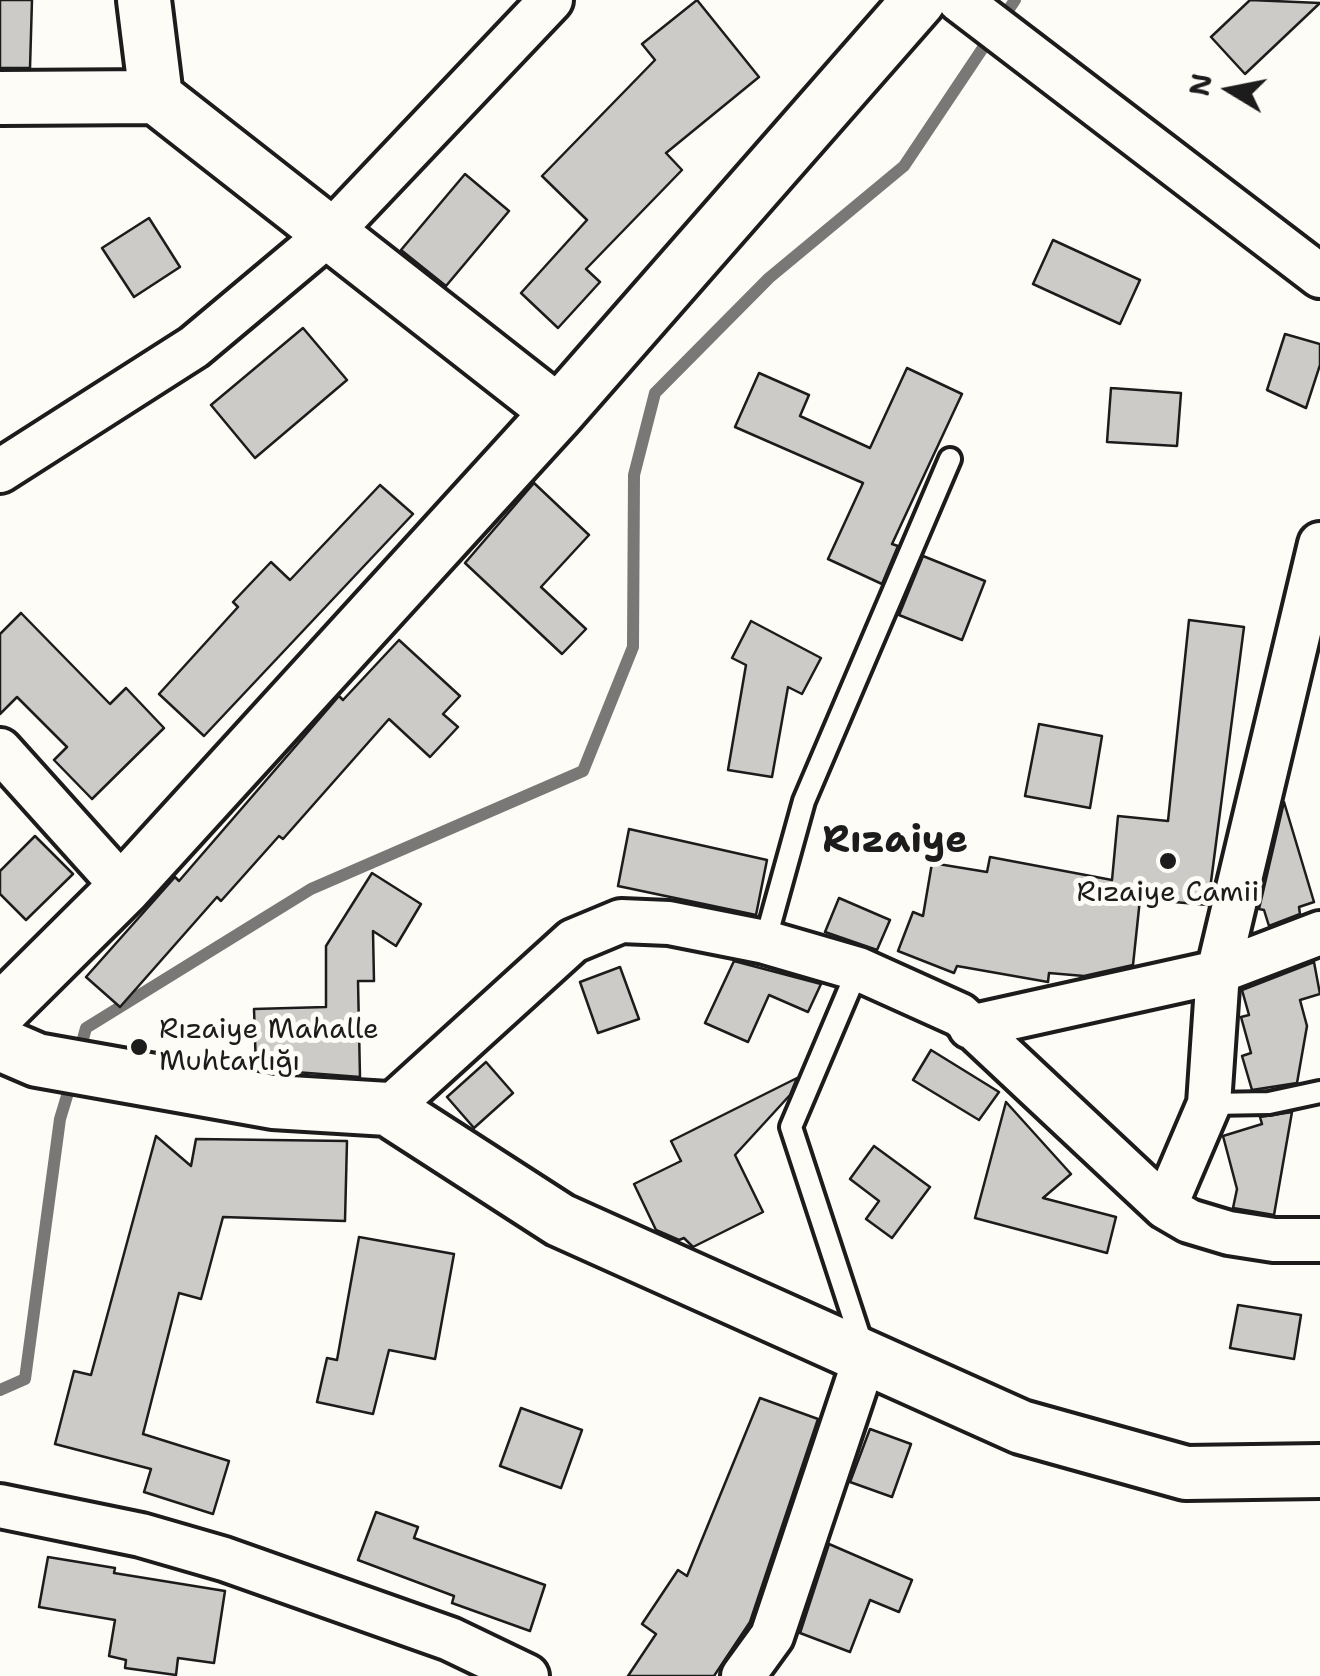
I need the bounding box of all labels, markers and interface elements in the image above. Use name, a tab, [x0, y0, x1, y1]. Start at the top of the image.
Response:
north arrow	[1180, 40, 1280, 140]
text: N	[1180, 71, 1221, 99]
district label: Rızaiye	[822, 819, 968, 865]
marker: Rızaiye Camii	[1157, 850, 1179, 872]
place label: Rızaiye Camii	[1077, 877, 1259, 911]
place label: Rızaiye Mahalle Muhtarlığı	[159, 1014, 379, 1080]
marker: Rızaiye Mahalle Muhtarlığı	[128, 1036, 150, 1058]

